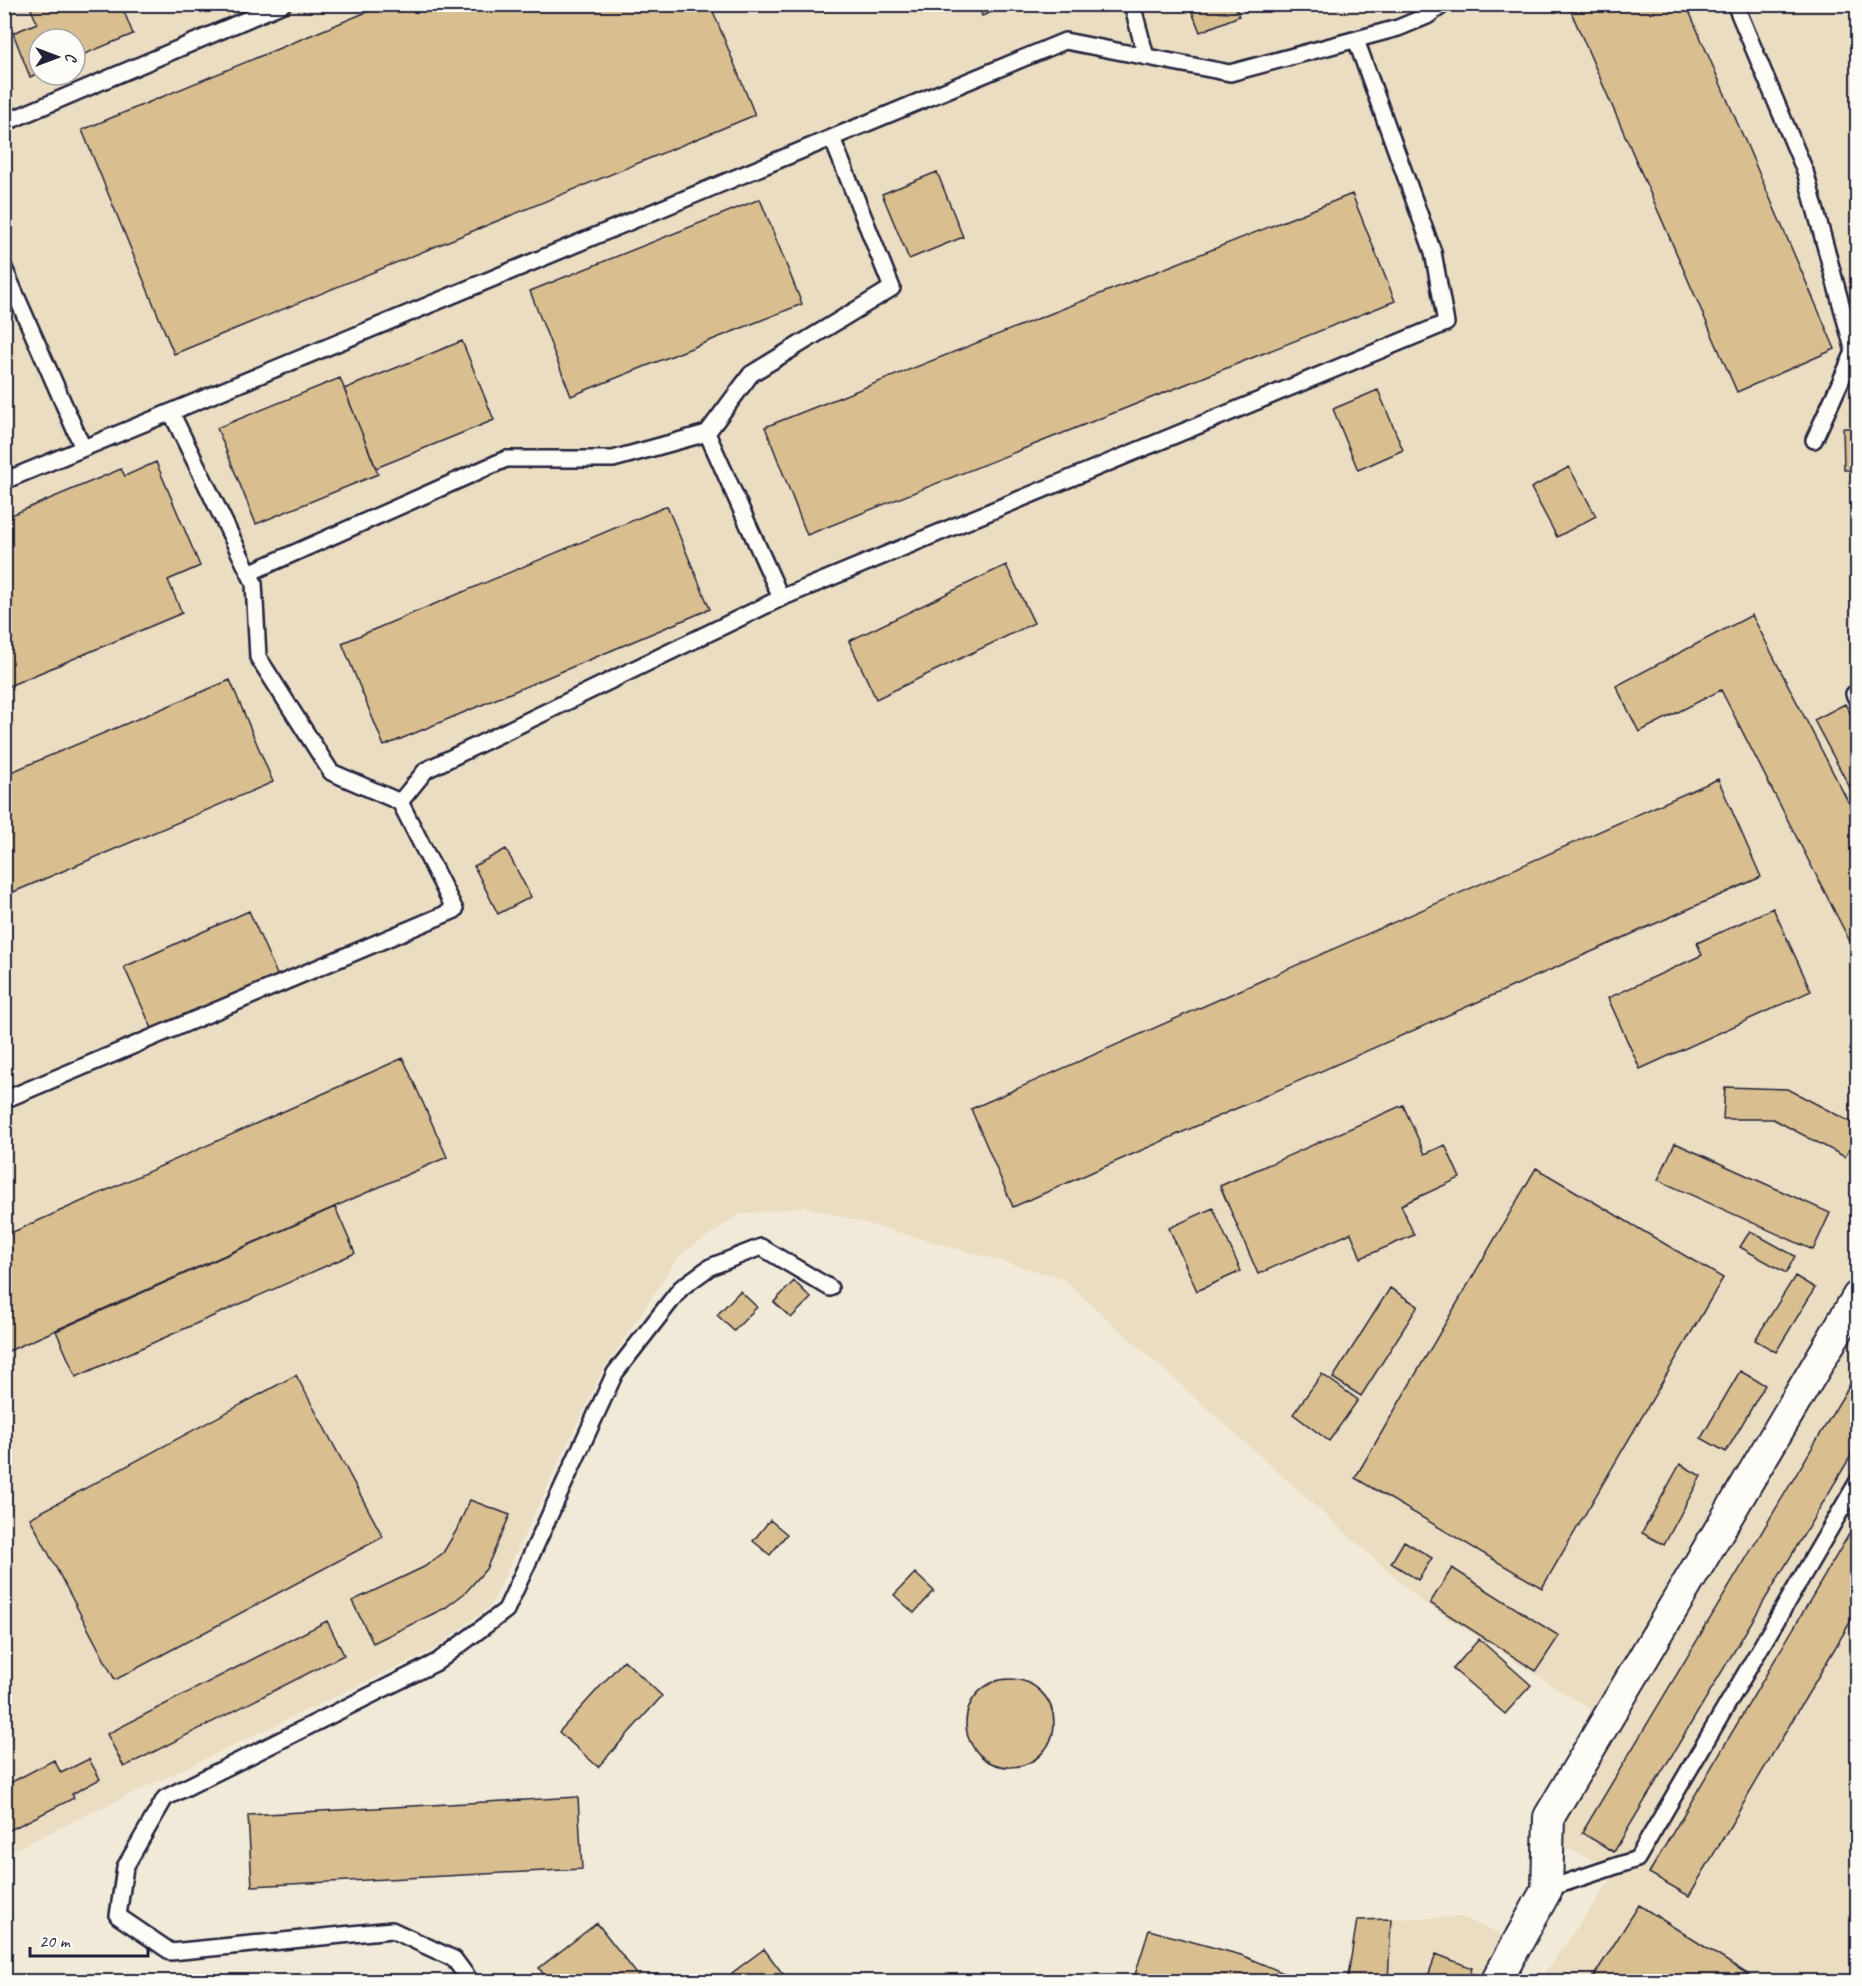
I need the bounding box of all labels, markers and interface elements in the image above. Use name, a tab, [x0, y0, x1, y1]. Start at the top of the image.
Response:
north arrow	[27, 27, 87, 87]
text: С	[61, 53, 81, 63]
scale bar	[30, 1920, 148, 1958]
text: 20 m	[39, 1930, 72, 1952]

